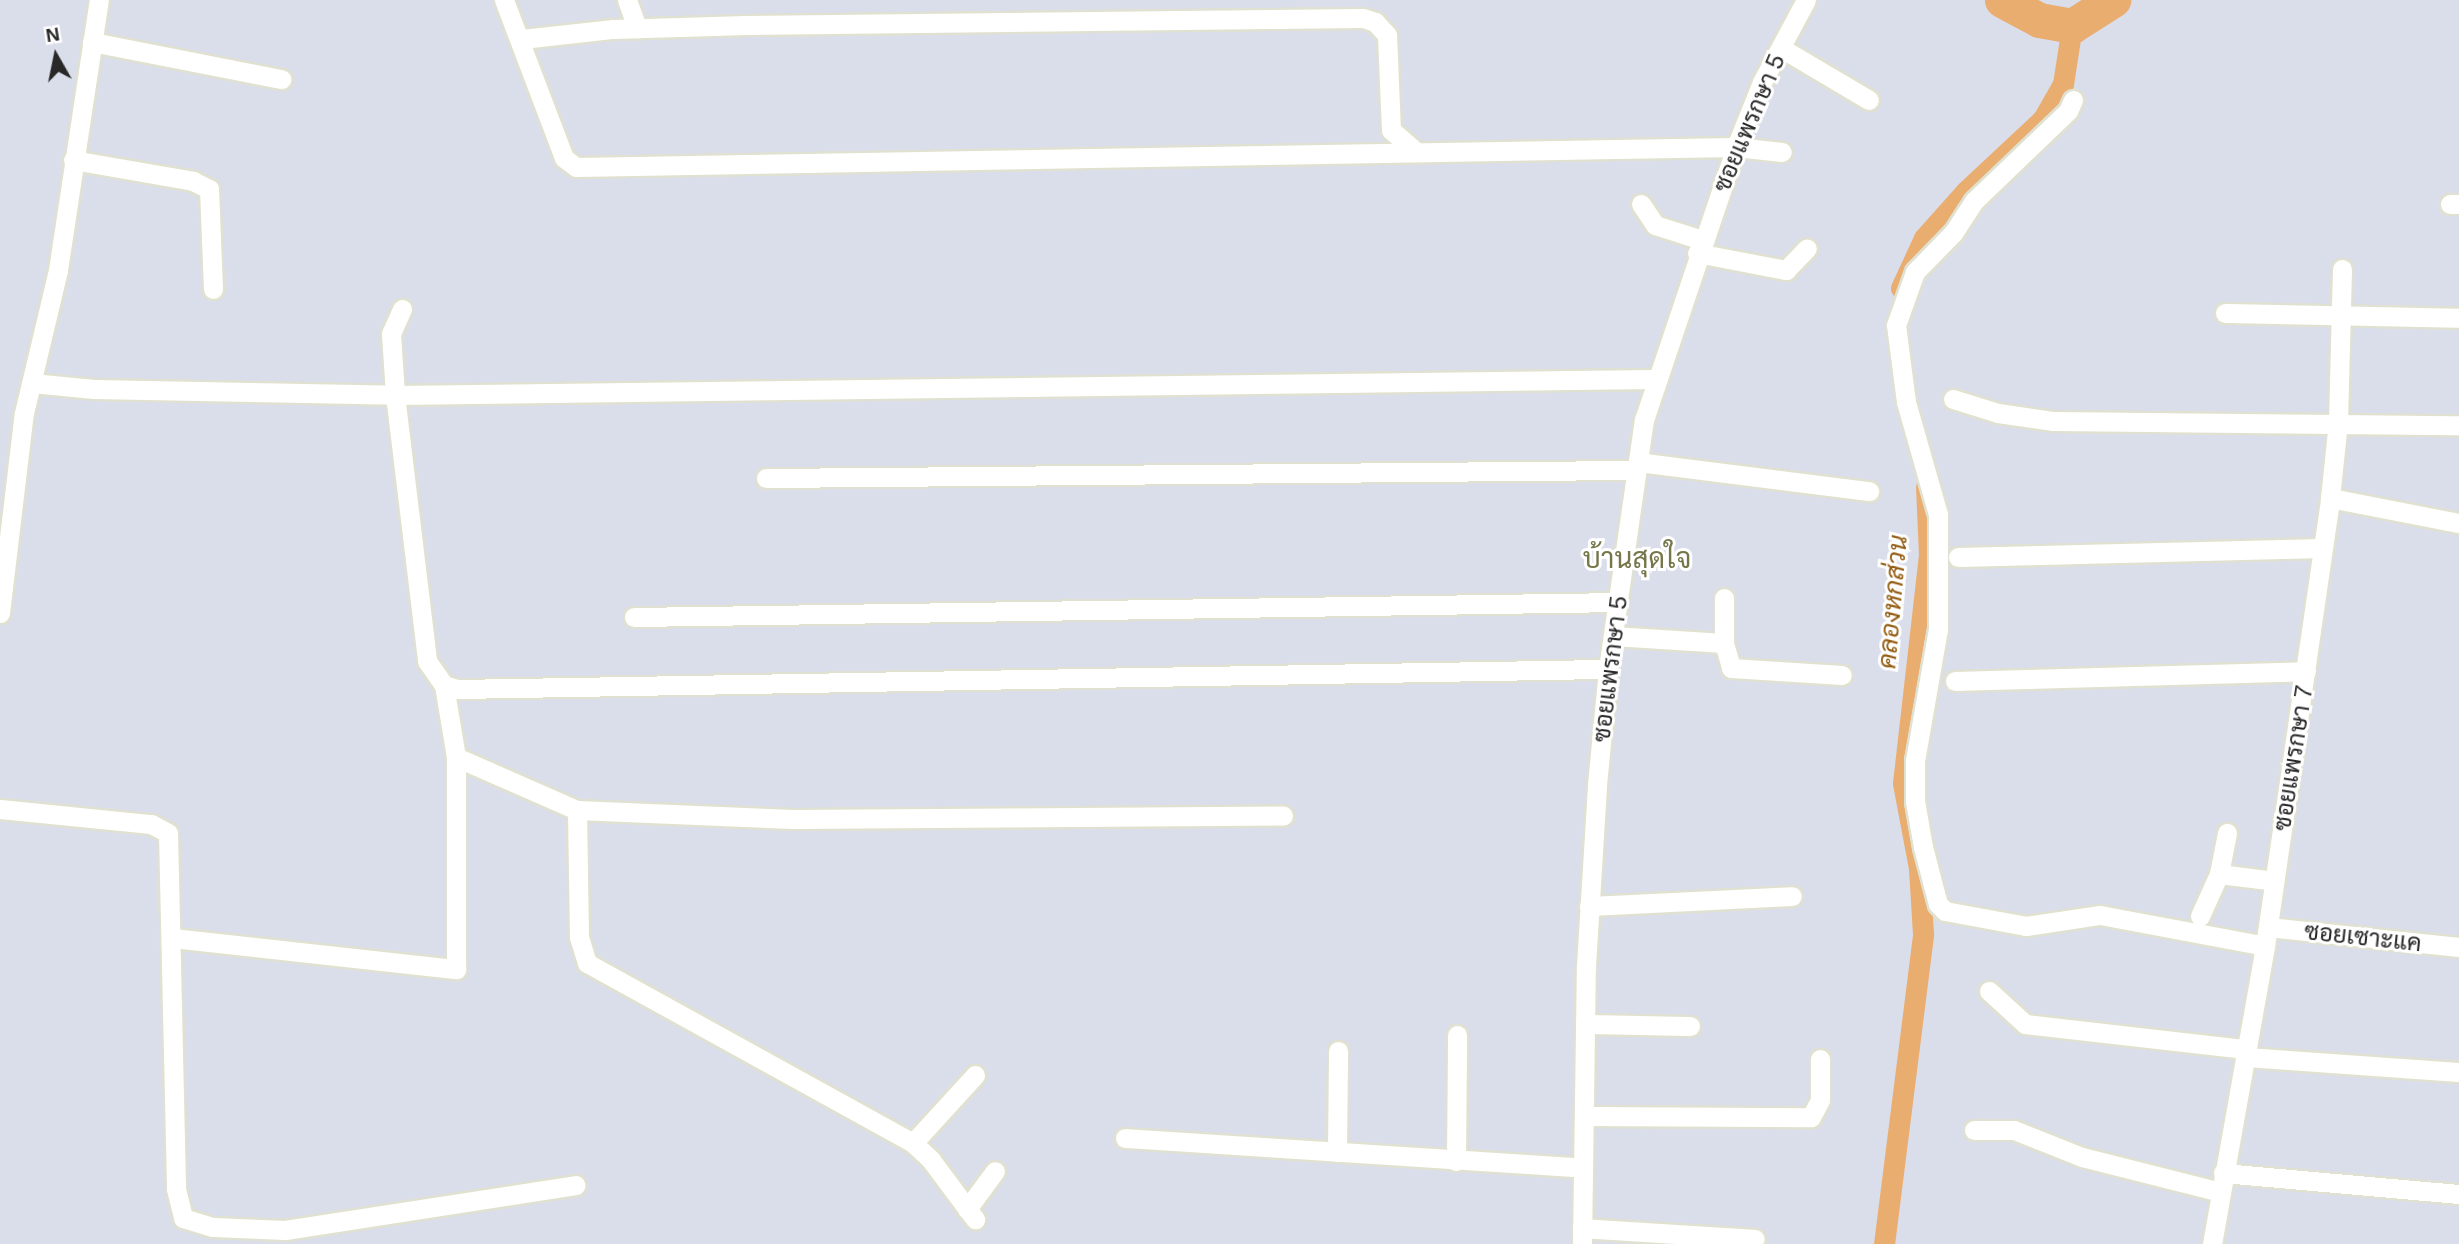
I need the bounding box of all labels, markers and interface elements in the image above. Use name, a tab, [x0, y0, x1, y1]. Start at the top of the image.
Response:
north arrow	[21, 21, 91, 91]
text: N	[44, 23, 61, 46]
street label: ซอยแพรกษา 5	[1707, 50, 1791, 196]
water label: คลองหกส่วน	[1872, 534, 1914, 670]
district label: บ้านสุดใจ	[1583, 542, 1691, 576]
street label: ซอยแพรกษา 5	[1587, 594, 1633, 744]
street label: ซอยแพรกษา 7	[2267, 683, 2319, 833]
street label: ซอยเซาะแค	[2303, 917, 2423, 957]

